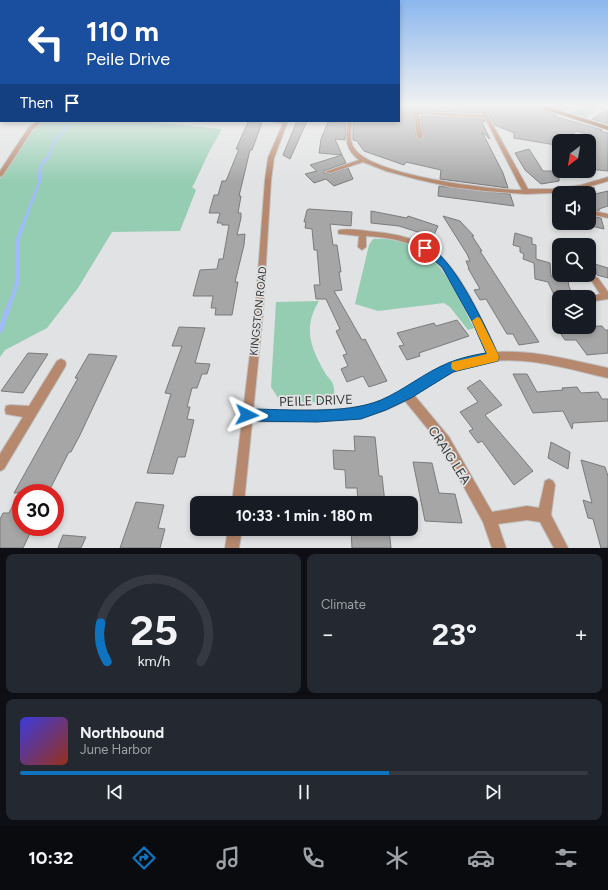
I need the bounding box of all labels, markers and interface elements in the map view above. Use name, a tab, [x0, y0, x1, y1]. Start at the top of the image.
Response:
text: 110 m	[86, 14, 159, 48]
icon: left	[20, 16, 72, 68]
text: Peile Drive	[86, 48, 170, 70]
icon: arrive	[61, 92, 83, 114]
text: Then	[20, 94, 53, 112]
north arrow	[552, 134, 596, 178]
map controls	[552, 134, 596, 334]
button: sound	[552, 186, 596, 230]
pin	[408, 231, 442, 265]
icon: arrive	[414, 237, 436, 259]
button: search	[552, 238, 596, 282]
street label: KINGSTON ROAD	[247, 265, 270, 356]
button: layers	[552, 290, 596, 334]
street label: PEILE DRIVE	[279, 392, 353, 409]
position arrow	[226, 394, 268, 436]
street label: CRAIG LEA	[425, 423, 474, 487]
speed limit sign: 30	[12, 484, 64, 536]
text: 10:33 · 1 min · 180 m	[236, 507, 372, 525]
text: Climate	[321, 597, 366, 612]
text: 25	[129, 604, 178, 654]
text: 23°	[432, 616, 477, 653]
text: −	[321, 621, 335, 648]
text: +	[574, 621, 588, 648]
text: km/h	[137, 651, 170, 669]
text: Northbound	[80, 724, 164, 742]
text: June Harbor	[80, 742, 152, 757]
icon: previous	[104, 781, 126, 803]
icon: pause	[293, 781, 315, 803]
icon: next	[482, 781, 504, 803]
icon: directions	[130, 844, 158, 872]
icon: music	[214, 844, 242, 872]
icon: phone	[299, 844, 327, 872]
icon: climate	[383, 844, 411, 872]
icon: car	[467, 844, 495, 872]
icon: filters	[552, 844, 580, 872]
text: 10:32	[28, 847, 73, 869]

